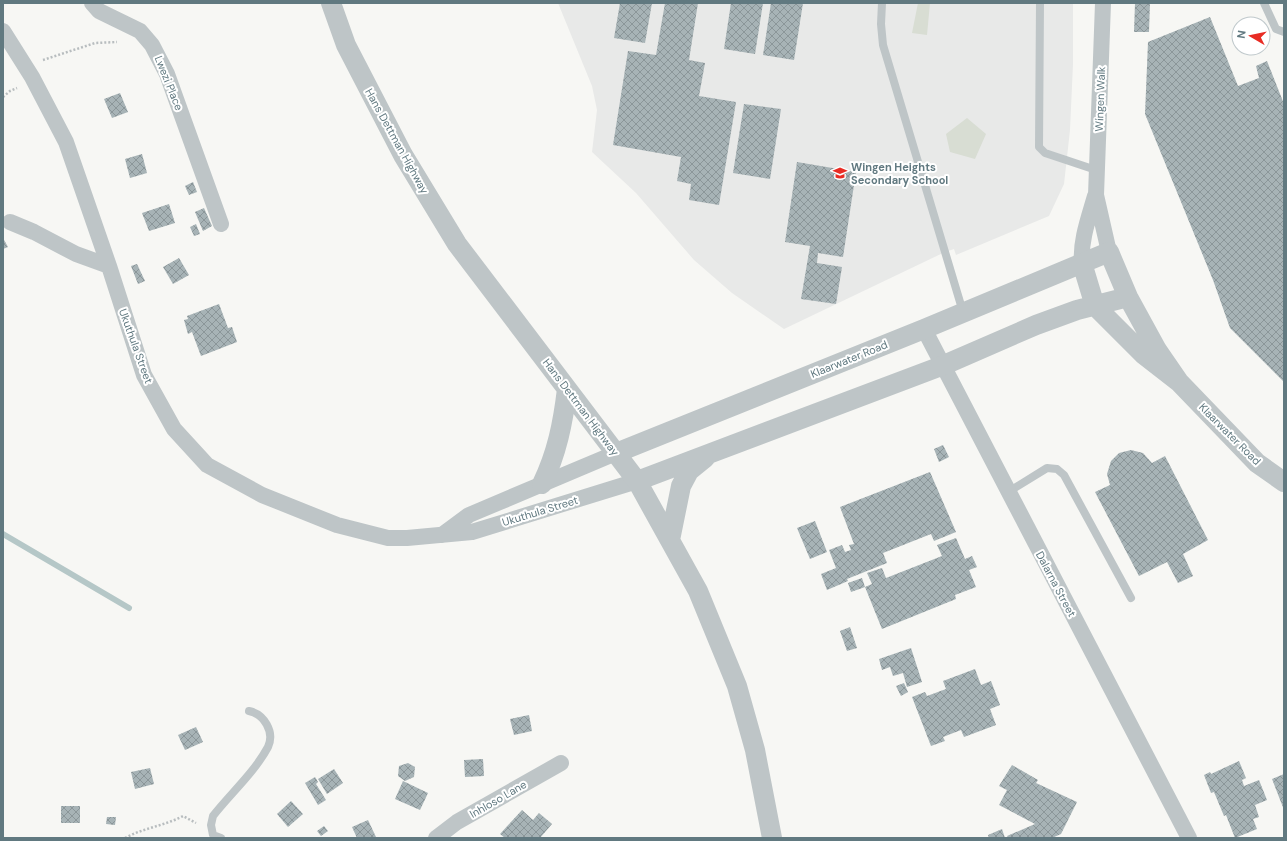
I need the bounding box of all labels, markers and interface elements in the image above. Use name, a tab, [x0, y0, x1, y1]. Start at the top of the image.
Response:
north arrow	[1231, 16, 1271, 56]
text: N	[1234, 29, 1249, 39]
street label: Lwezi Place	[152, 54, 186, 112]
street label: Wingen Walk	[1092, 66, 1108, 132]
street label: Hans Dettman Highway	[362, 86, 432, 196]
place label: Wingen Heights Secondary School	[851, 160, 948, 187]
school or university icon: Wingen Heights Secondary School	[832, 165, 848, 181]
street label: Ukuthula Street	[116, 307, 156, 385]
street label: Klaarwater Road	[808, 337, 890, 381]
street label: Hans Dettman Highway	[540, 356, 622, 458]
street label: Klaarwater Road	[1196, 400, 1264, 468]
street label: Ukuthula Street	[500, 493, 580, 529]
street label: Dalarna Street	[1033, 549, 1079, 619]
street label: Inhloso Lane	[467, 777, 529, 821]

